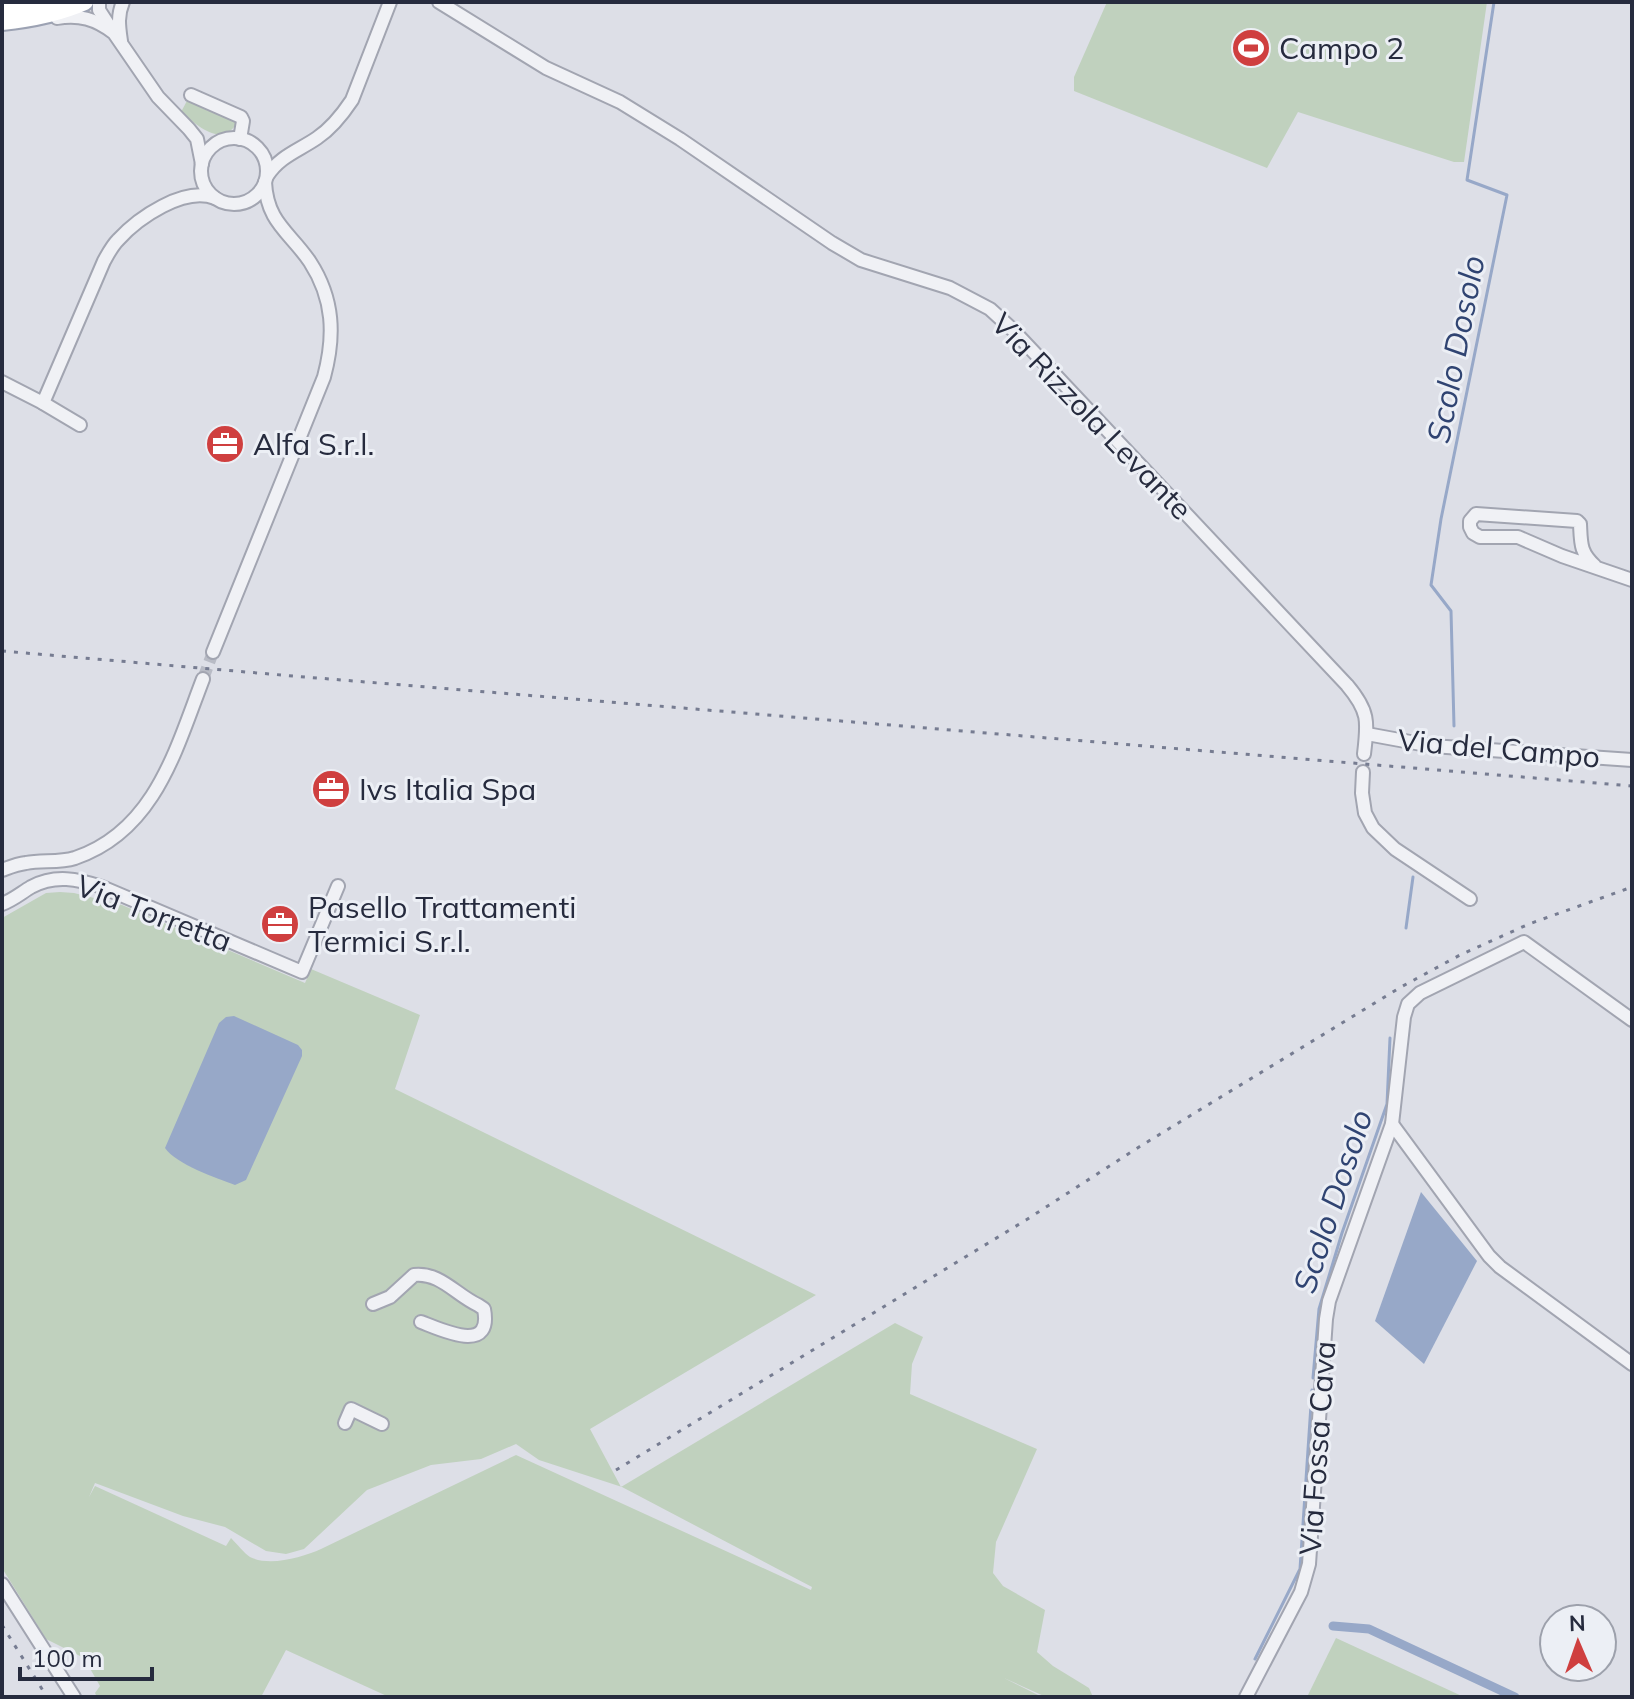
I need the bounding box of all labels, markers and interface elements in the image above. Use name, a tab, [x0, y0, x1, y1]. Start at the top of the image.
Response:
sports icon: Campo 2	[1230, 27, 1272, 69]
place label: Campo 2	[1279, 29, 1404, 67]
water label: Scolo Dosolo	[1417, 252, 1493, 446]
street label: Via Rizzola Levante	[984, 305, 1200, 527]
office icon: Alfa S.r.l.	[204, 423, 246, 465]
place label: Alfa S.r.l.	[253, 425, 374, 463]
street label: Via del Campo	[1396, 720, 1602, 776]
office icon: Ivs Italia Spa	[310, 768, 352, 810]
place label: Ivs Italia Spa	[359, 770, 536, 808]
street label: Via Torretta	[71, 866, 237, 960]
place label: Pasello Trattamenti Termici S.r.l.	[308, 888, 576, 960]
office icon: Pasello Trattamenti Termici S.r.l.	[259, 903, 301, 945]
water label: Scolo Dosolo	[1284, 1104, 1380, 1298]
street label: Via Fossa Cava	[1291, 1340, 1343, 1556]
north arrow	[1538, 1603, 1618, 1683]
text: N	[1569, 1609, 1586, 1637]
scale bar	[20, 1631, 152, 1681]
text: 100 m	[32, 1643, 103, 1673]

